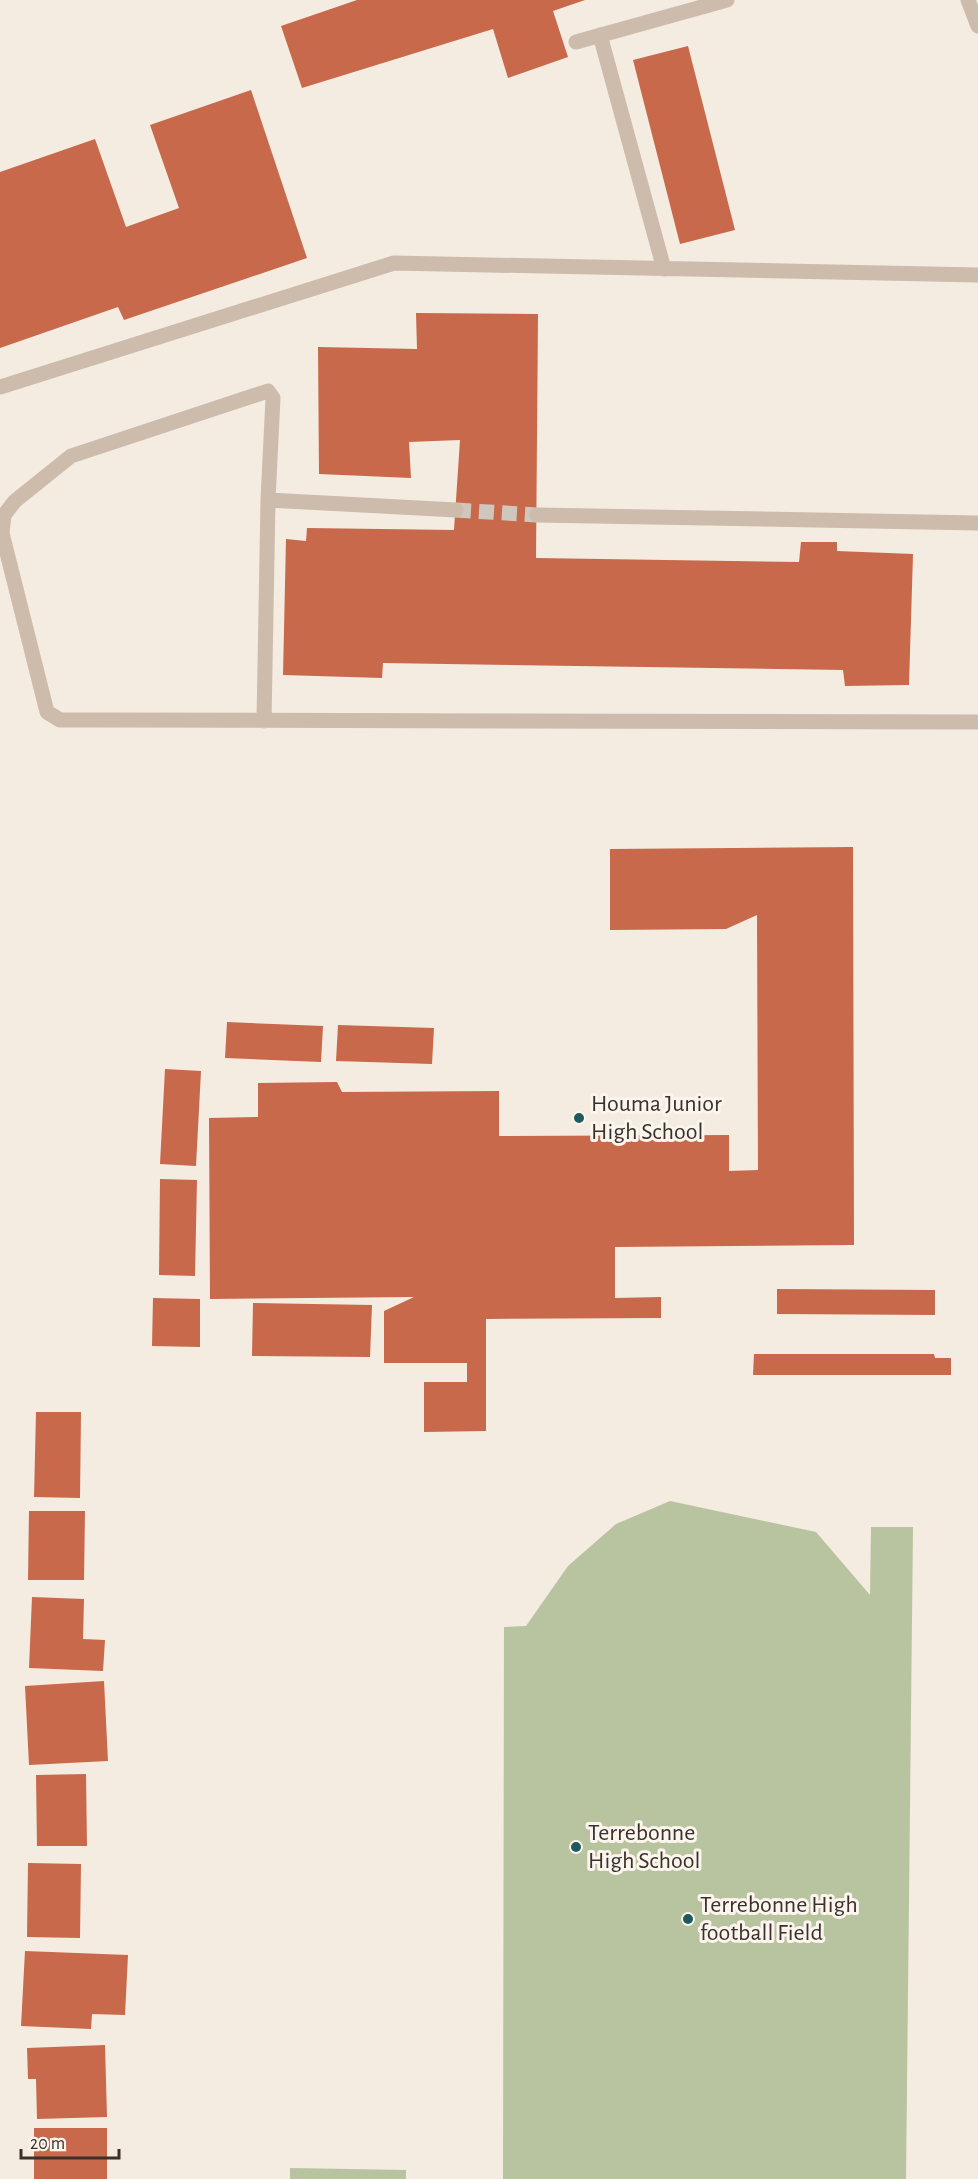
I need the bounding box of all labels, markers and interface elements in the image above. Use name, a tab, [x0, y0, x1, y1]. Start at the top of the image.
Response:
place label: Houma Junior High School	[591, 1092, 722, 1144]
marker: Houma Junior High School	[572, 1111, 586, 1125]
place label: Terrebonne High School	[588, 1821, 700, 1873]
marker: Terrebonne High School	[569, 1840, 583, 1854]
place label: Terrebonne High football Field	[700, 1893, 858, 1945]
marker: Terrebonne High football Field	[681, 1912, 695, 1926]
scale bar	[21, 2122, 118, 2160]
text: 20 m	[30, 2135, 65, 2153]

